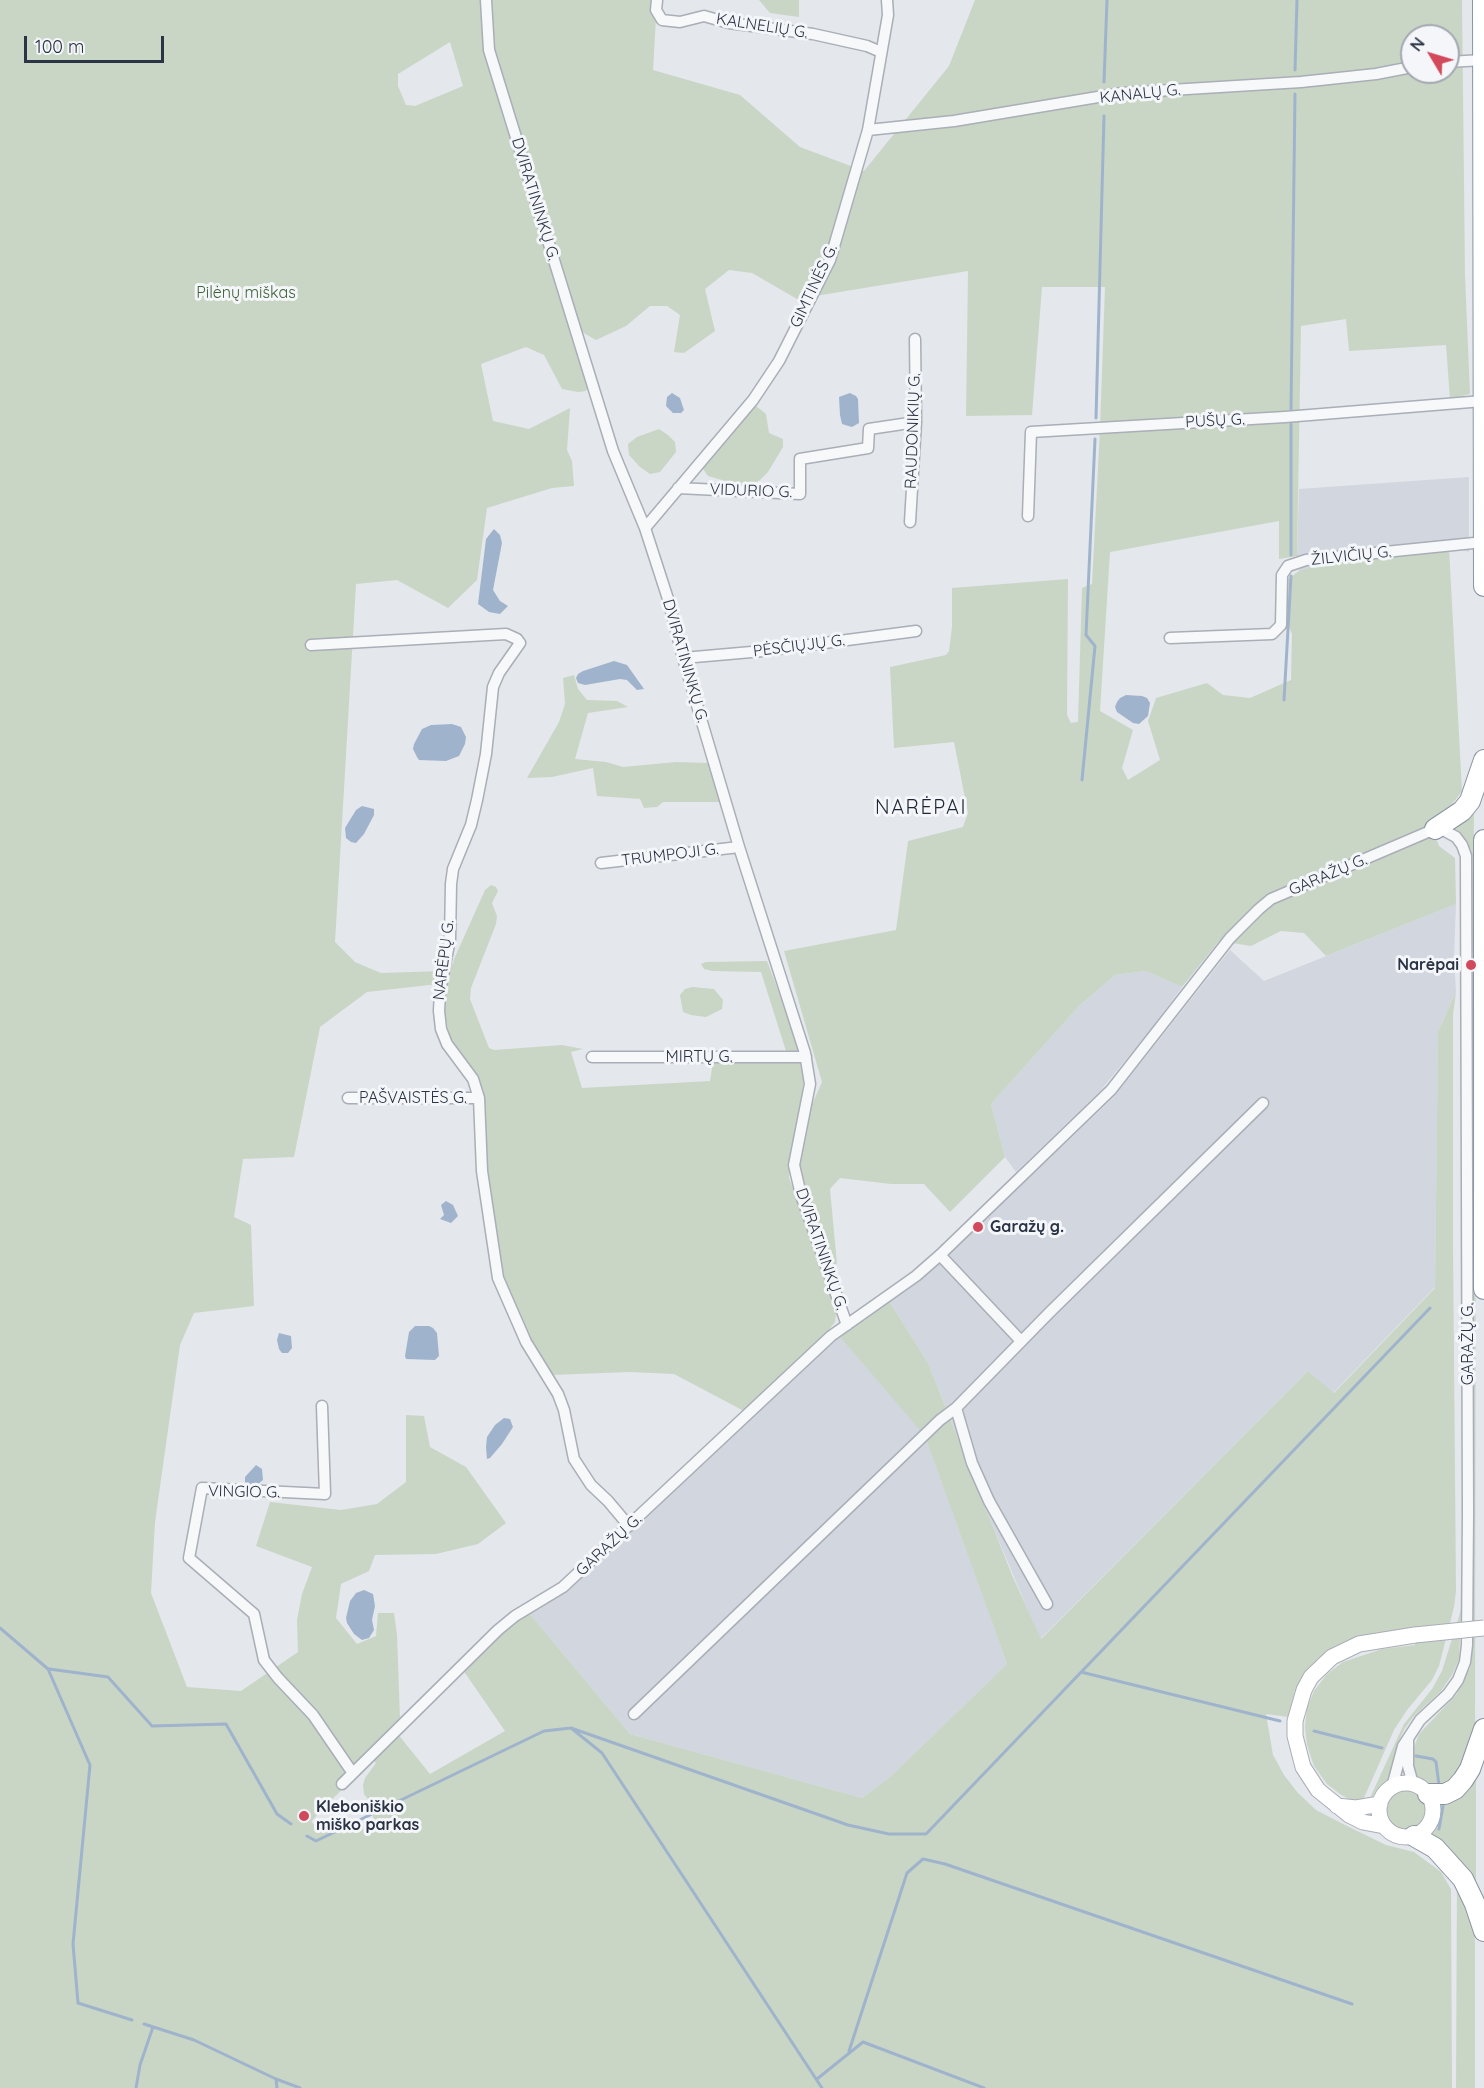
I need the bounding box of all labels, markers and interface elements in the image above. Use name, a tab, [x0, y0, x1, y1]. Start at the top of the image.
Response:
street label: KALNELIŲ G.	[715, 9, 809, 43]
scale bar	[27, 24, 166, 62]
north arrow	[1400, 24, 1460, 84]
text: N	[1406, 33, 1429, 55]
text: 100 m	[35, 35, 84, 58]
street label: KANALŲ G.	[1099, 80, 1181, 108]
street label: DVIRATININKŲ G.	[507, 135, 563, 263]
street label: GIMTINĖS G.	[786, 241, 842, 331]
park label: Pilėnų miškas	[196, 283, 296, 303]
street label: RAUDONIKIŲ G.	[901, 373, 925, 489]
street label: PUŠŲ G.	[1185, 410, 1245, 432]
street label: VIDURIO G.	[709, 480, 793, 502]
street label: ŽILVIČIŲ G.	[1310, 542, 1392, 570]
street label: DVIRATININKŲ G.	[658, 597, 712, 725]
street label: PĖSČIŲJŲ G.	[752, 631, 846, 661]
district label: NARĖPAI	[875, 796, 967, 820]
street label: TRUMPOJI G.	[620, 839, 720, 871]
street label: GARAŽŲ G.	[1286, 850, 1370, 900]
street label: NARĖPŲ G.	[430, 919, 458, 1001]
place label: Narėpai	[1397, 955, 1459, 975]
marker: Narėpai	[1464, 958, 1478, 972]
street label: MIRTŲ G.	[665, 1047, 733, 1067]
street label: PAŠVAISTĖS G.	[359, 1088, 467, 1108]
street label: DVIRATININKŲ G.	[791, 1186, 851, 1312]
place label: Garažų g.	[990, 1217, 1064, 1237]
marker: Garažų g.	[971, 1220, 985, 1234]
street label: GARAŽŲ G.	[1458, 1303, 1478, 1385]
street label: VINGIO G.	[208, 1482, 280, 1502]
street label: GARAŽŲ G.	[572, 1510, 646, 1580]
place label: Kleboniškio miško parkas	[316, 1797, 419, 1835]
marker: Kleboniškio miško parkas	[297, 1809, 311, 1823]

